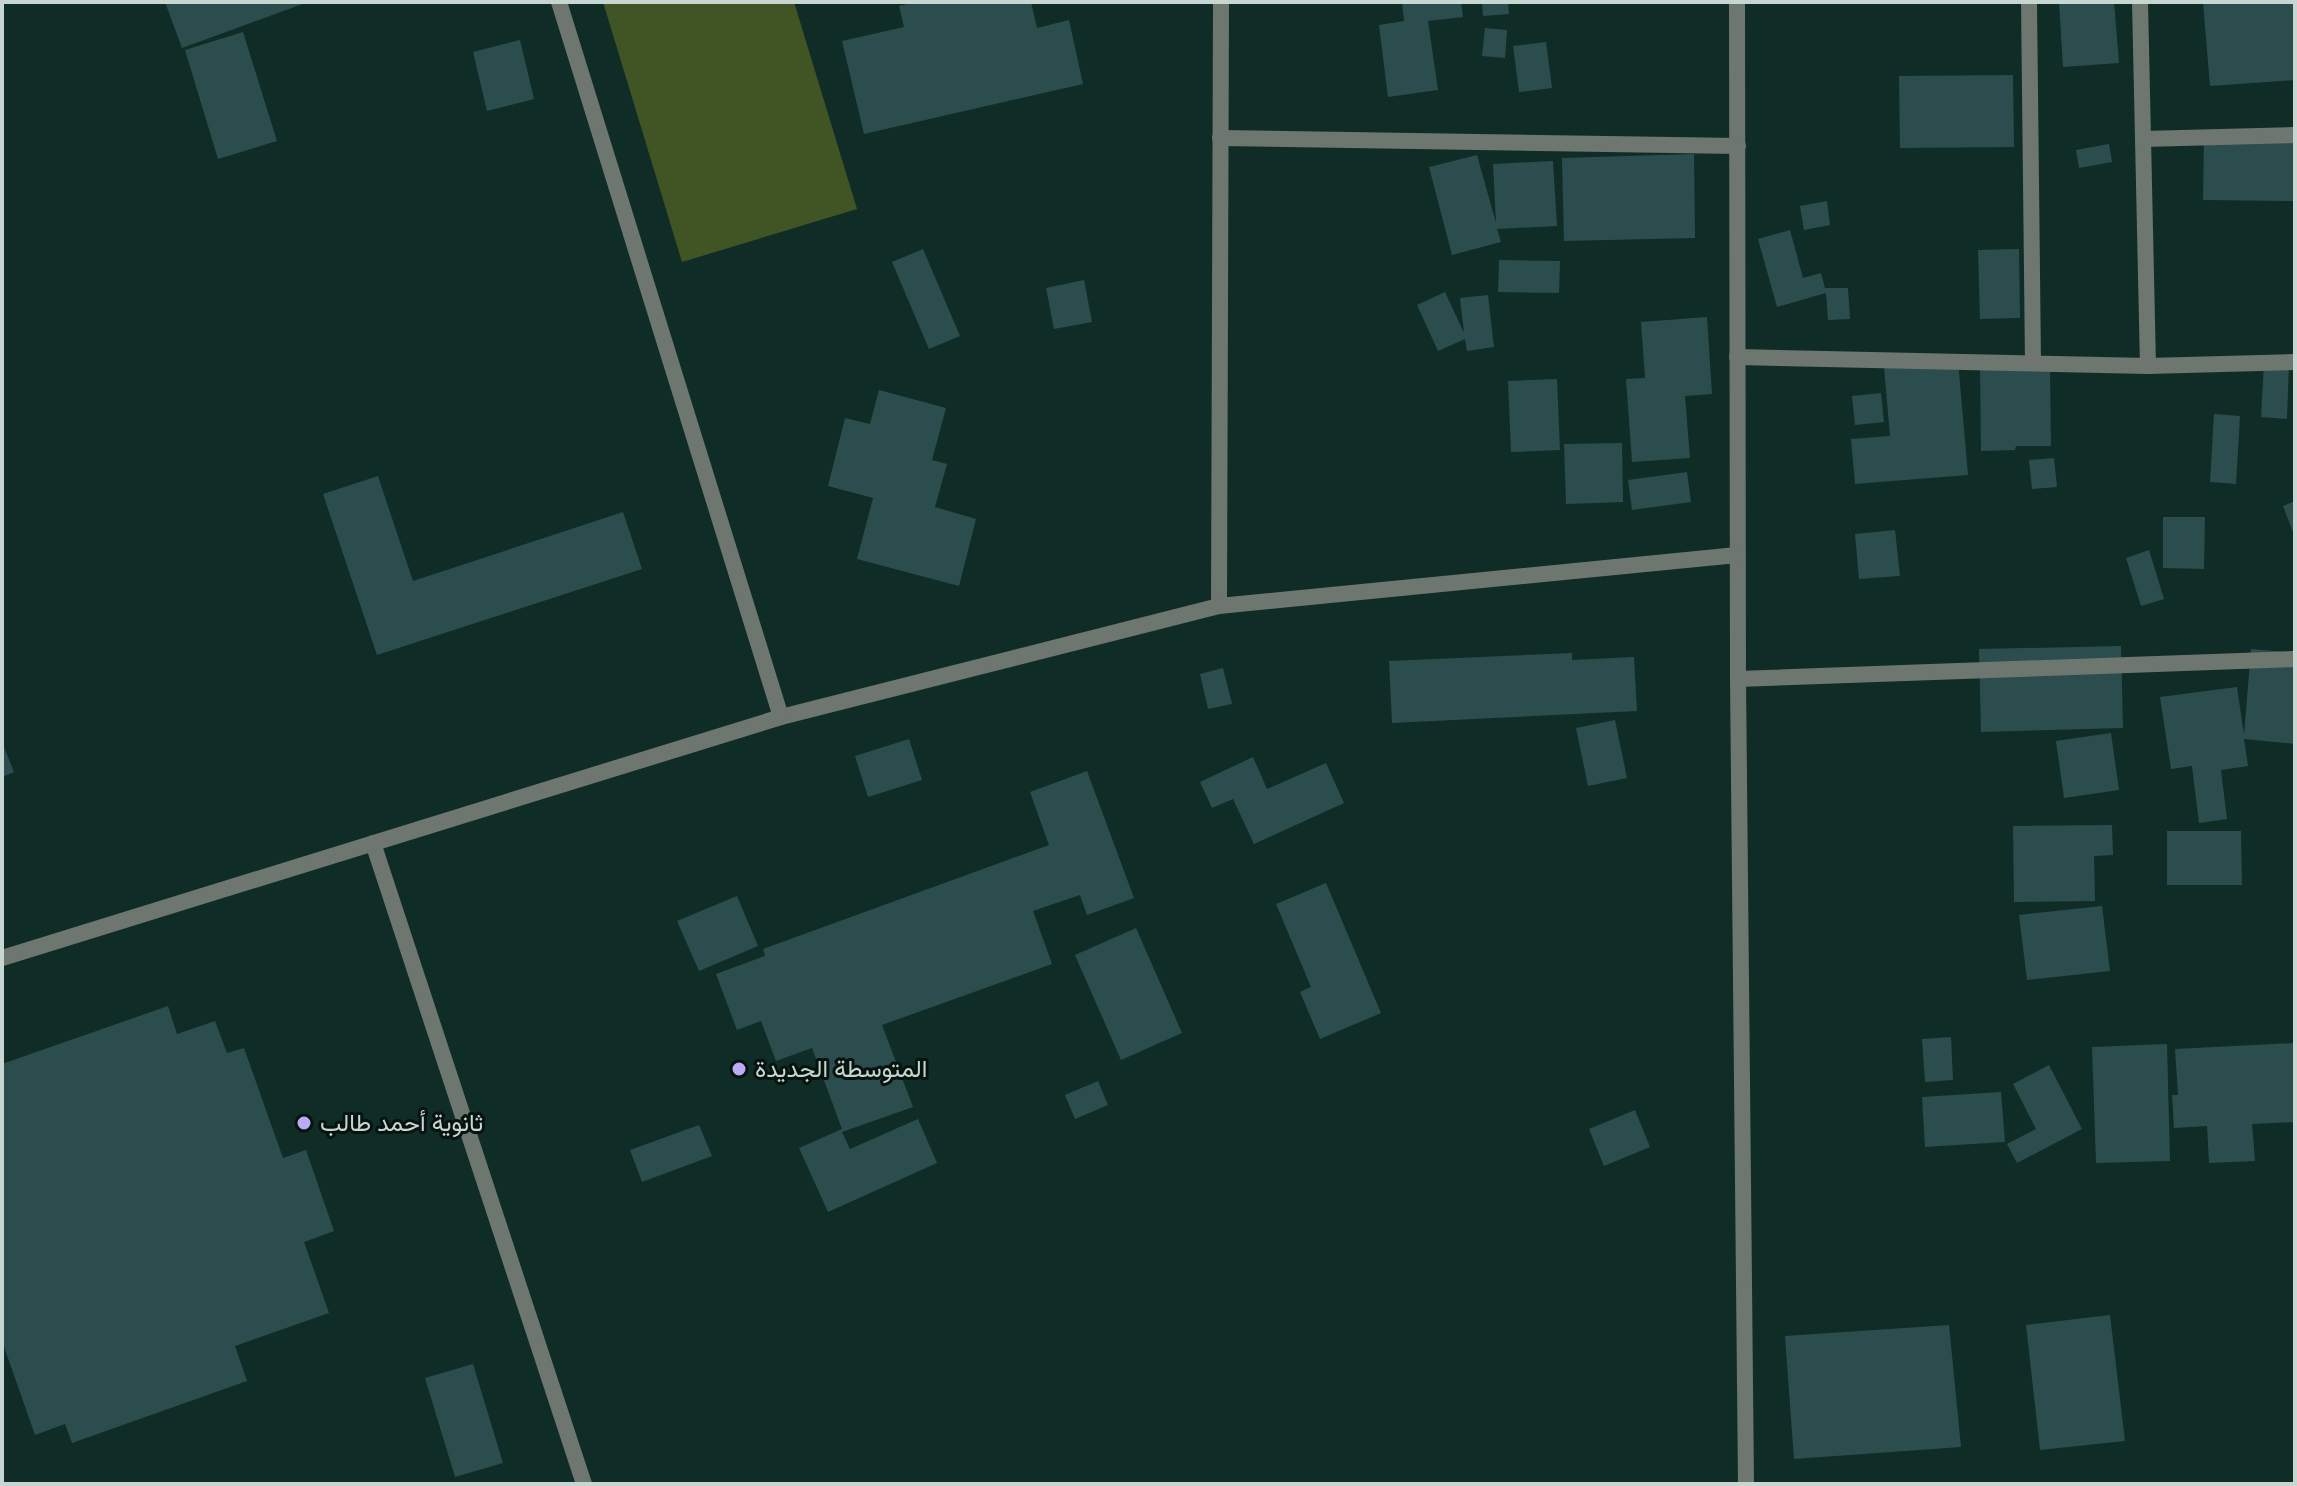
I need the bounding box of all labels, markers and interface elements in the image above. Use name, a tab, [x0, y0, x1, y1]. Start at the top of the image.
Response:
place label: المتوسطة الجديدة	[755, 1053, 927, 1085]
marker: المتوسطة الجديدة	[730, 1060, 748, 1078]
place label: ثانوية أحمد طالب	[320, 1107, 483, 1139]
marker: ثانوية أحمد طالب	[295, 1114, 313, 1132]

